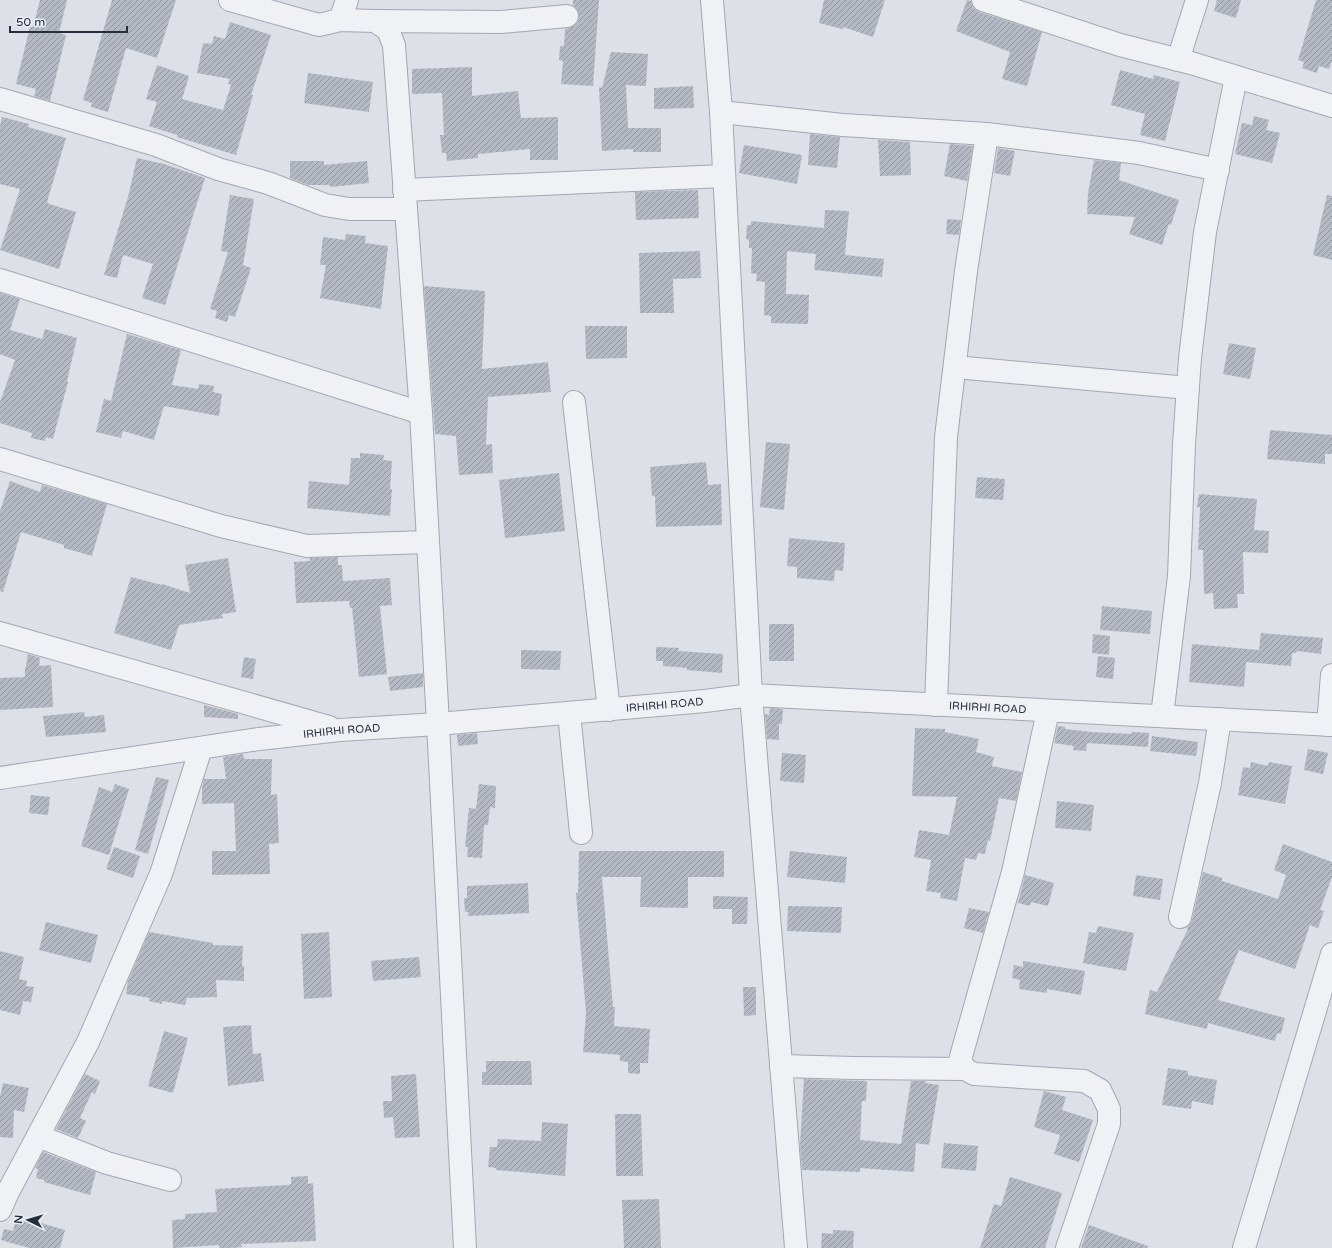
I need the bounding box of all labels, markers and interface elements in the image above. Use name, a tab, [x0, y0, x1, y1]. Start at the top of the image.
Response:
scale bar	[10, 8, 127, 34]
text: 50 m	[16, 15, 45, 29]
street label: IRHIRHI ROAD	[625, 695, 704, 715]
street label: IRHIRHI ROAD	[949, 699, 1027, 716]
street label: IRHIRHI ROAD	[302, 722, 381, 741]
north arrow	[8, 1200, 48, 1240]
text: N	[12, 1214, 25, 1224]

